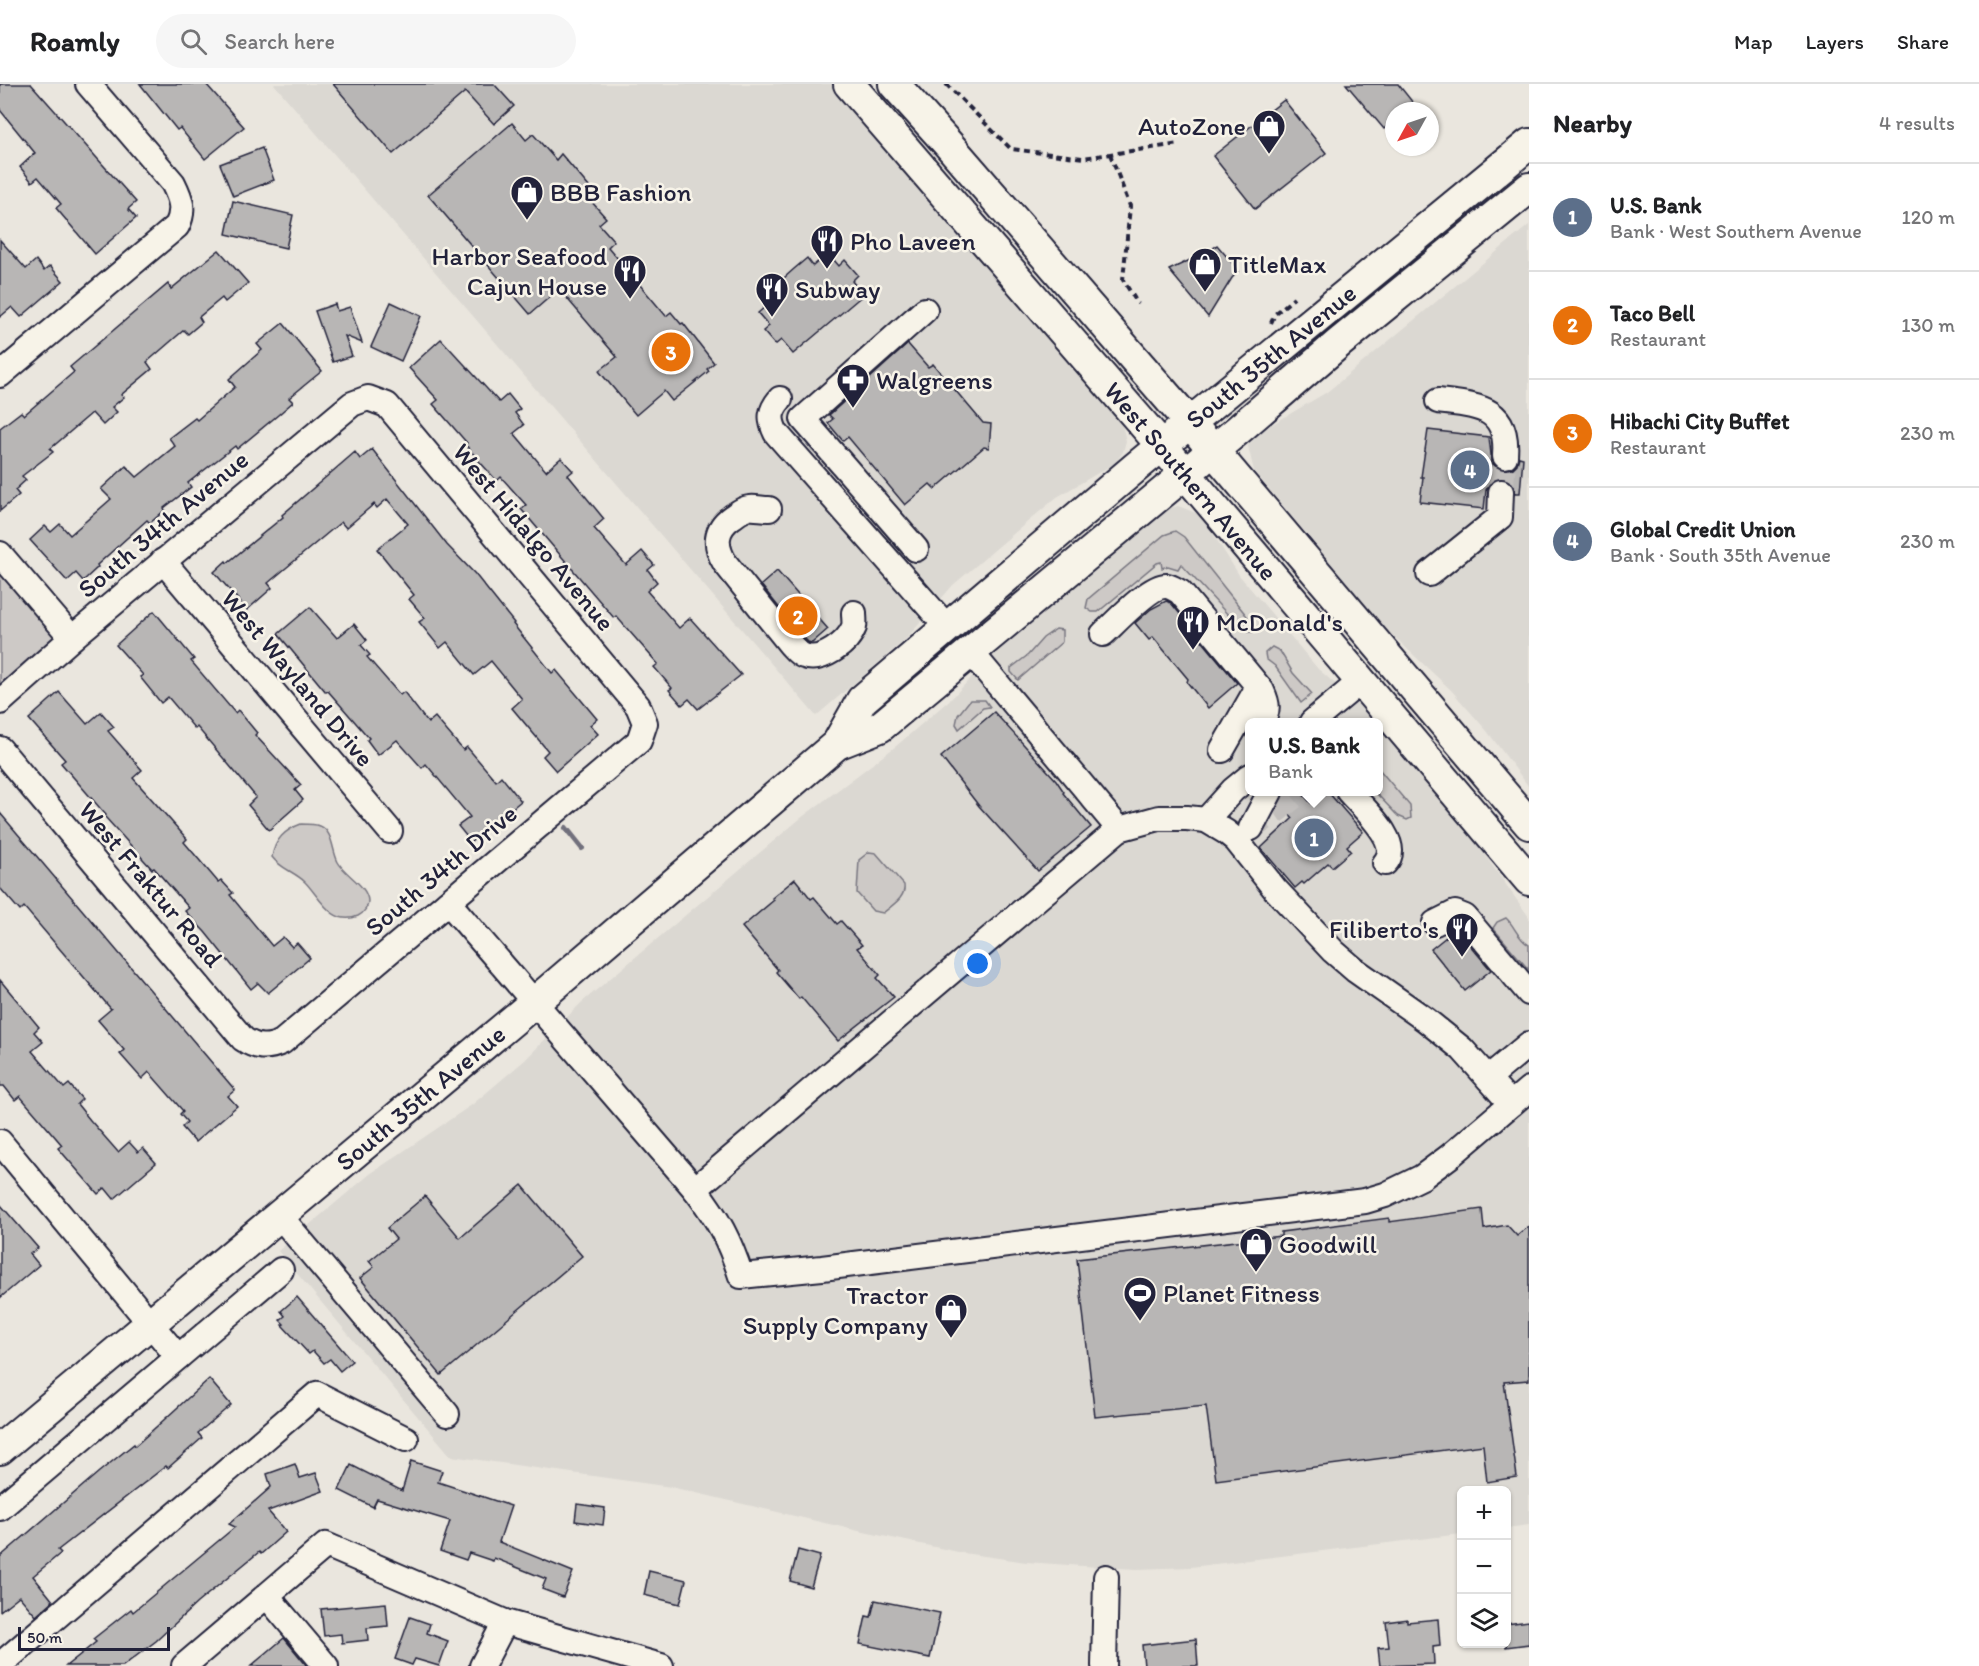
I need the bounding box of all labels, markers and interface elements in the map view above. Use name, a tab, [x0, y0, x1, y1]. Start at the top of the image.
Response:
search box	[156, 14, 576, 68]
text: Roamly	[30, 24, 120, 58]
icon: search	[177, 25, 210, 58]
text: Search here	[225, 28, 335, 55]
text: Map	[1734, 29, 1773, 54]
text: Layers	[1806, 29, 1864, 54]
text: Share	[1897, 29, 1949, 54]
north arrow	[1385, 102, 1439, 156]
text: Nearby	[1553, 107, 1632, 139]
shop icon: AutoZone	[1251, 108, 1287, 155]
place label: AutoZone	[1138, 110, 1246, 142]
text: 4 results	[1879, 111, 1955, 135]
shop icon: BBB Fashion	[509, 174, 545, 221]
place label: BBB Fashion	[550, 176, 692, 208]
text: U.S. Bank	[1610, 192, 1702, 219]
text: 1	[1568, 205, 1577, 229]
text: 120 m	[1902, 205, 1955, 229]
text: Bank · West Southern Avenue	[1610, 219, 1862, 243]
restaurant icon: Pho Laveen	[809, 223, 845, 270]
place label: Pho Laveen	[850, 225, 976, 257]
place label: Harbor Seafood Cajun House	[432, 240, 607, 302]
shop icon: TitleMax	[1187, 246, 1223, 293]
place label: TitleMax	[1228, 248, 1326, 280]
restaurant icon: Harbor Seafood Cajun House	[612, 253, 648, 300]
restaurant icon: Subway	[754, 271, 790, 318]
place label: Subway	[795, 273, 880, 305]
street label: South 35th Avenue	[1179, 277, 1363, 435]
text: Taco Bell	[1610, 300, 1695, 327]
text: 2	[1567, 313, 1578, 337]
text: 130 m	[1901, 313, 1955, 337]
text: Restaurant	[1610, 327, 1706, 351]
pin: 3	[652, 330, 690, 374]
pharmacy icon: Walgreens	[835, 362, 871, 409]
place label: Walgreens	[876, 364, 993, 396]
street label: West Southern Avenue	[1097, 375, 1285, 587]
text: Hibachi City Buffet	[1610, 408, 1790, 435]
text: 3	[1567, 421, 1578, 445]
text: 230 m	[1900, 421, 1955, 445]
text: Restaurant	[1610, 435, 1706, 459]
street label: West Hidalgo Avenue	[446, 437, 622, 637]
street label: South 34th Avenue	[71, 443, 255, 605]
pin: 4	[1450, 448, 1490, 492]
text: Global Credit Union	[1610, 516, 1796, 543]
text: 4	[1566, 529, 1579, 553]
text: 230 m	[1900, 529, 1955, 553]
text: Bank · South 35th Avenue	[1610, 543, 1831, 567]
street label: West Wayland Drive	[215, 583, 381, 773]
pin: 2	[778, 594, 818, 638]
restaurant icon: McDonald's	[1175, 604, 1211, 651]
place label: McDonald's	[1216, 606, 1343, 638]
popup	[1245, 718, 1383, 796]
text: U.S. Bank	[1268, 732, 1360, 759]
text: Bank	[1268, 759, 1313, 783]
street label: West Fraktur Road	[72, 794, 230, 974]
street label: South 34th Drive	[359, 797, 523, 943]
pin: 1	[1294, 816, 1334, 861]
restaurant icon: Filiberto's	[1444, 911, 1480, 958]
place label: Filiberto's	[1329, 913, 1439, 945]
your location	[963, 949, 992, 978]
street label: South 35th Avenue	[329, 1018, 512, 1178]
shop icon: Goodwill	[1238, 1226, 1274, 1273]
place label: Goodwill	[1279, 1228, 1377, 1260]
sports icon: Planet Fitness	[1122, 1275, 1158, 1322]
place label: Planet Fitness	[1163, 1277, 1320, 1309]
place label: Tractor Supply Company	[743, 1279, 929, 1341]
shop icon: Tractor Supply Company	[933, 1292, 969, 1339]
map controls	[1457, 1486, 1511, 1648]
button: +	[1457, 1486, 1511, 1540]
button: −	[1457, 1540, 1511, 1594]
button: layers	[1457, 1594, 1511, 1648]
scale bar	[18, 1624, 170, 1652]
text: 50 m	[27, 1628, 62, 1647]

